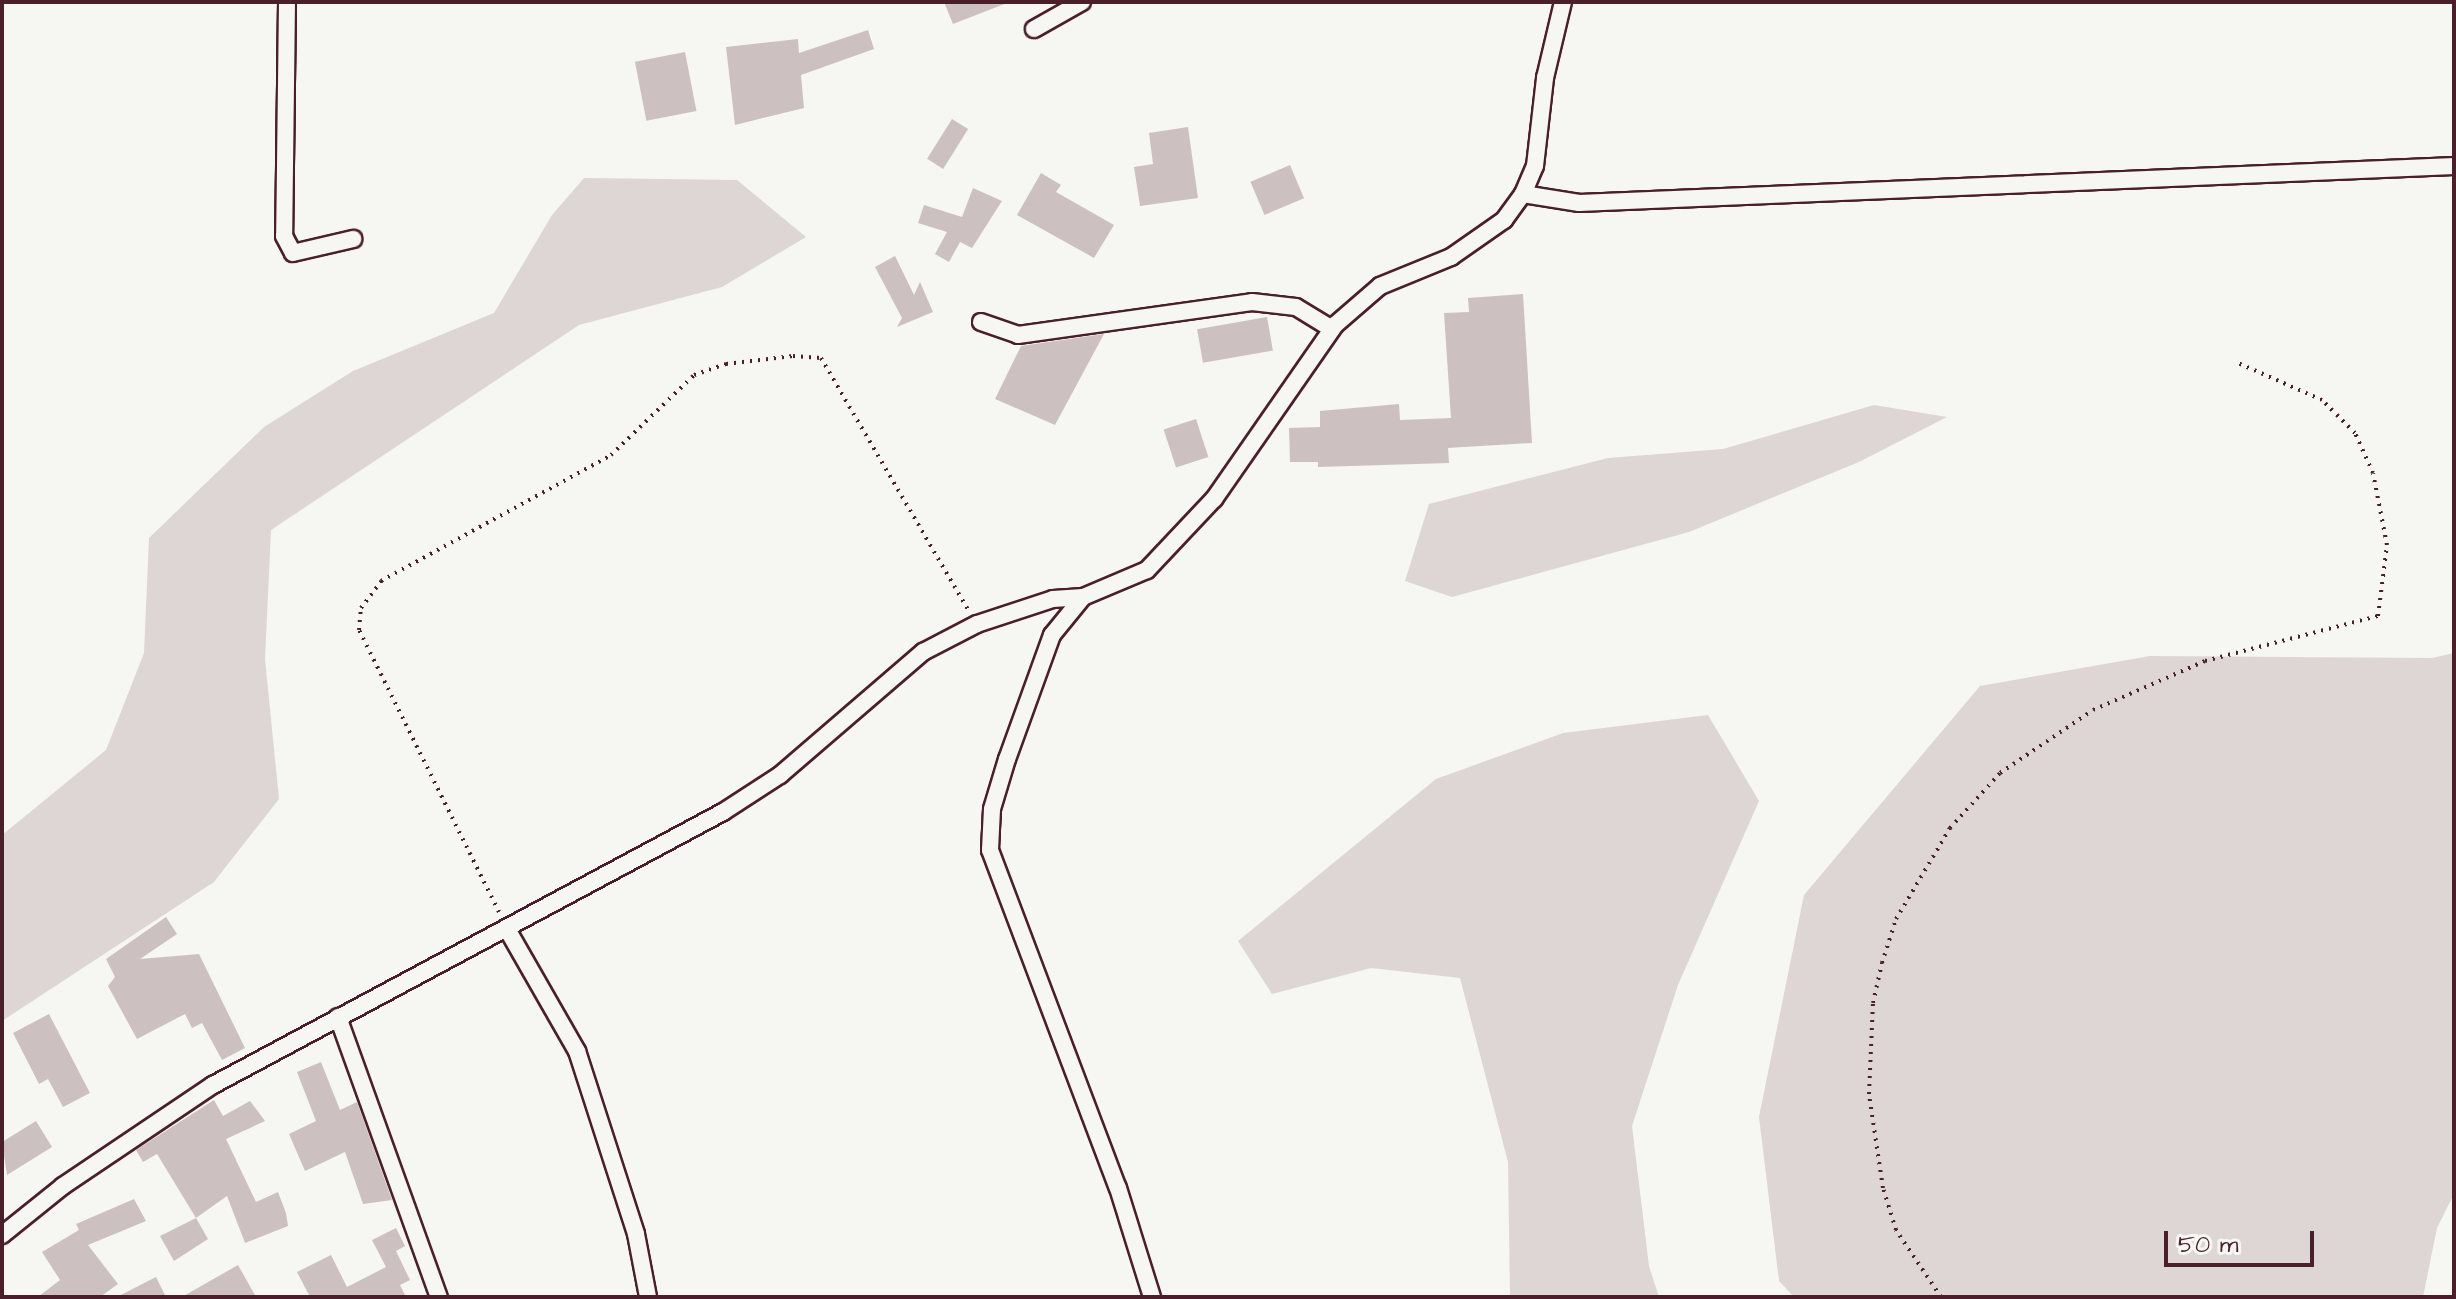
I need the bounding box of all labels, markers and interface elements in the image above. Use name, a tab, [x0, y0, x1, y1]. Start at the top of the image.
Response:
scale bar	[2168, 1215, 2318, 1265]
text: 50 m	[2178, 1228, 2238, 1262]

